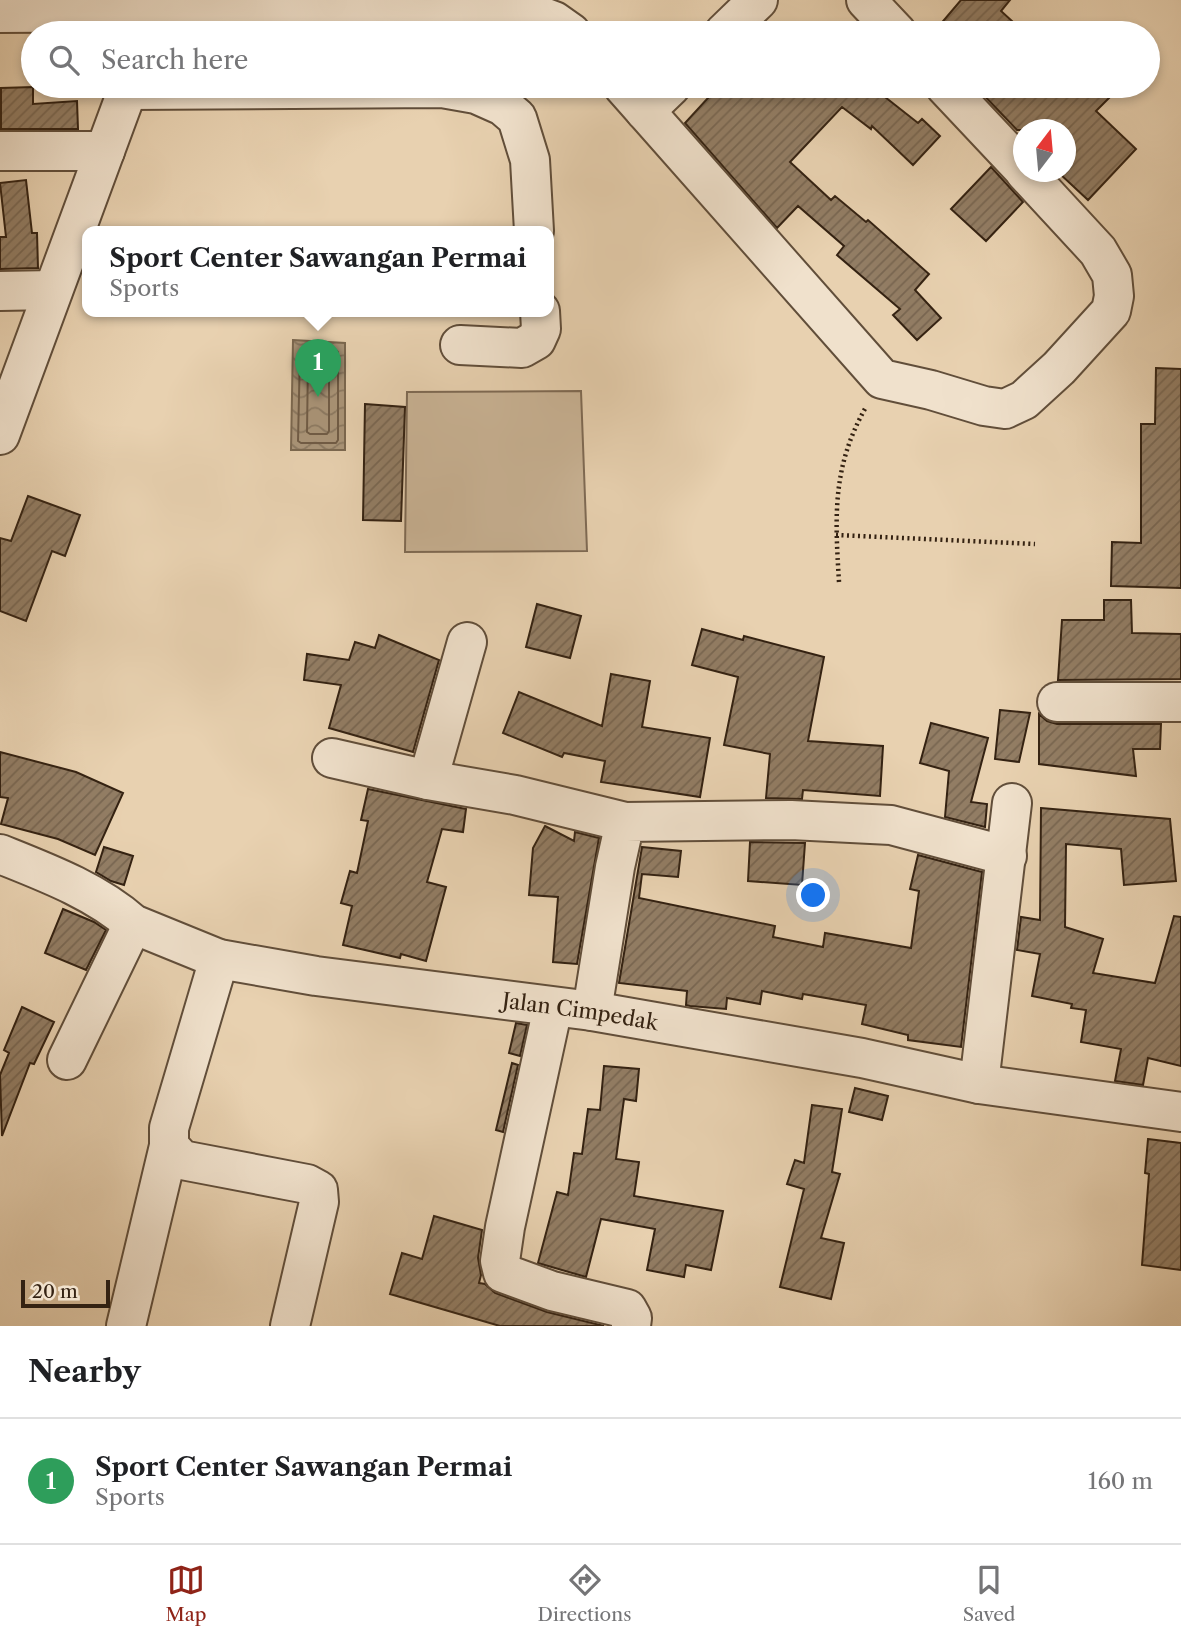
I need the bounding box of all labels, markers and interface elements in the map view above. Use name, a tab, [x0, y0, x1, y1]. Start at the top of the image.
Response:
search box	[21, 21, 1160, 98]
icon: search	[45, 41, 83, 79]
text: Search here	[101, 44, 248, 76]
north arrow	[1013, 119, 1076, 182]
popup	[82, 226, 554, 317]
text: Sport Center Sawangan Permai	[109, 242, 527, 274]
text: Sports	[109, 274, 179, 302]
pin: 1	[295, 339, 341, 397]
your location	[796, 878, 830, 912]
street label: Jalan Cimpedak	[498, 987, 661, 1035]
scale bar	[21, 1277, 110, 1309]
text: 20 m	[32, 1280, 78, 1303]
text: Nearby	[28, 1353, 141, 1390]
text: Sport Center Sawangan Permai	[95, 1451, 512, 1483]
text: 1	[46, 1467, 56, 1495]
text: 160 m	[1088, 1467, 1153, 1495]
text: Sports	[95, 1483, 165, 1511]
tab: Map	[166, 1561, 206, 1626]
tab: Directions	[538, 1561, 631, 1626]
tab: Saved	[963, 1561, 1015, 1626]

